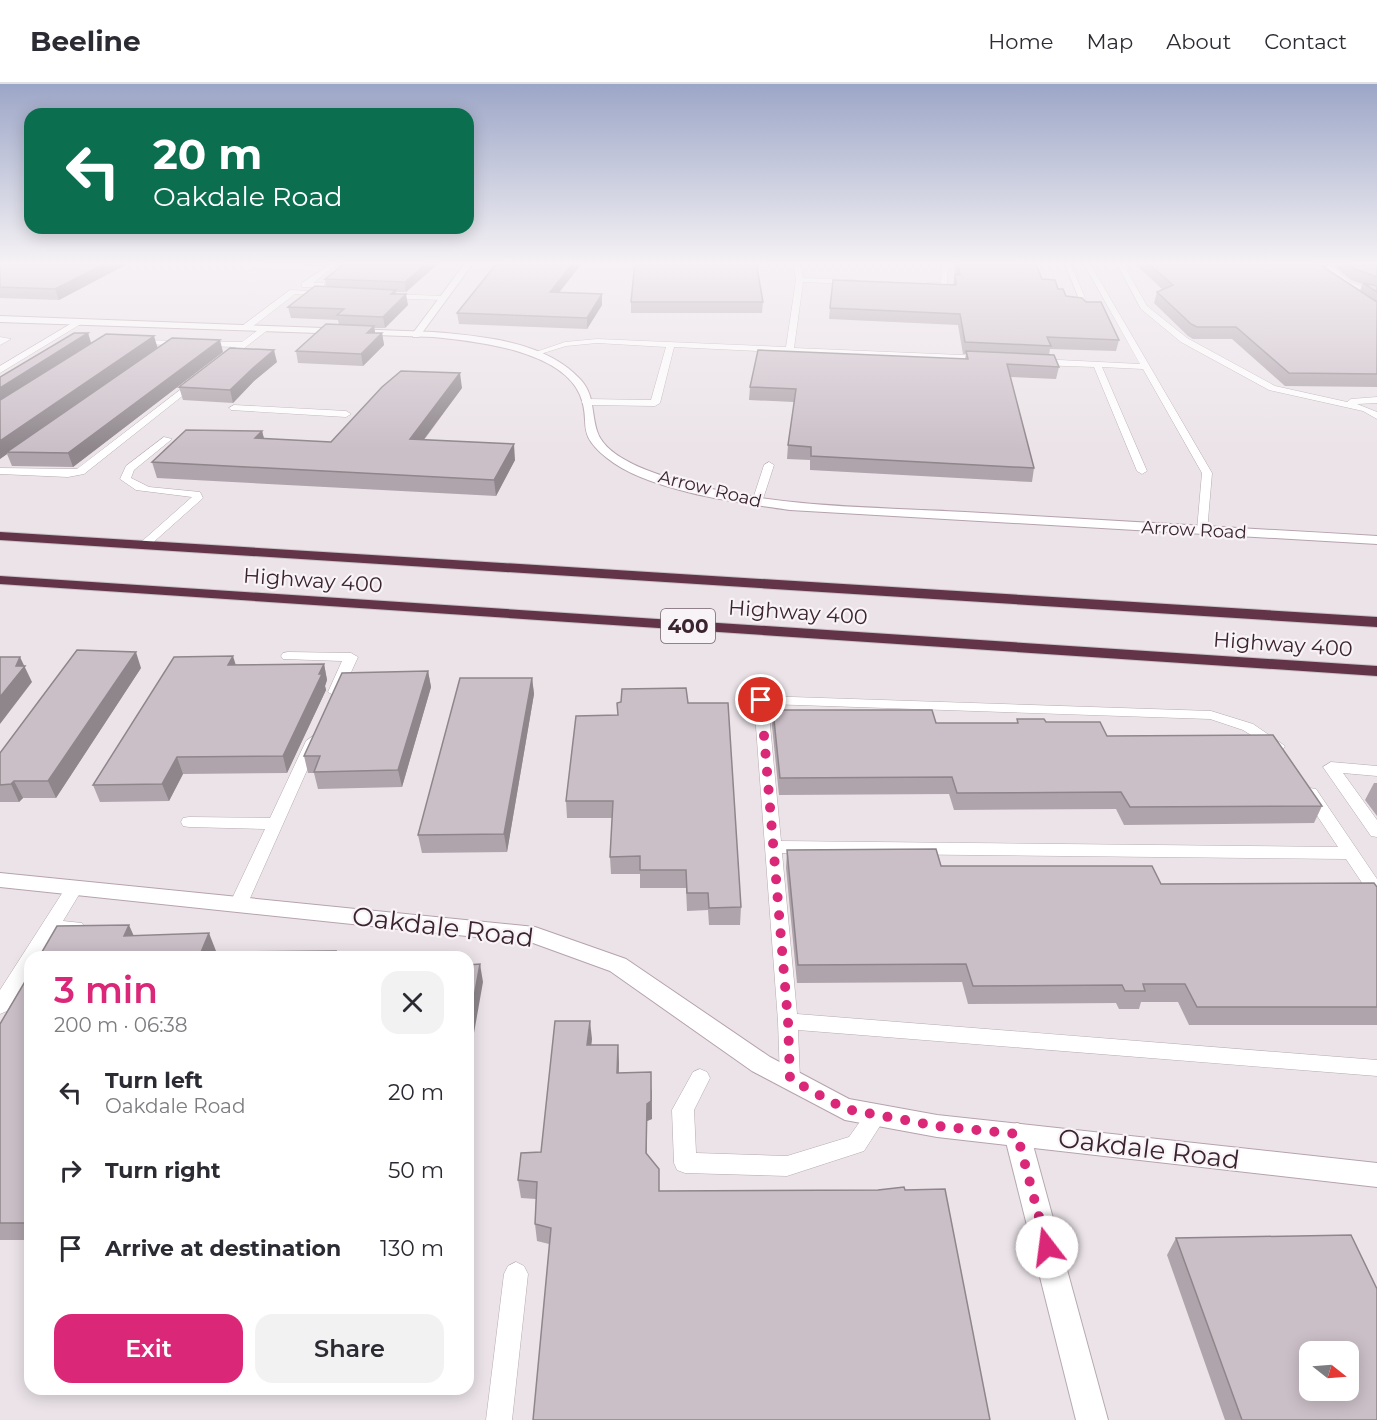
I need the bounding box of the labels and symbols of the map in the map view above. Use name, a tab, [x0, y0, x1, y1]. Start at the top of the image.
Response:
street label: Arrow Road	[656, 466, 764, 512]
street label: Arrow Road	[1141, 516, 1247, 544]
street label: Highway 400	[242, 563, 384, 597]
street label: Highway 400	[727, 595, 869, 629]
road number: 400	[661, 609, 715, 643]
street label: Highway 400	[1212, 627, 1354, 661]
pin	[735, 674, 786, 725]
street label: Oakdale Road	[350, 900, 536, 954]
street label: Oakdale Road	[1056, 1122, 1242, 1176]
position arrow	[1015, 1215, 1079, 1279]
north arrow	[1299, 1341, 1359, 1401]

